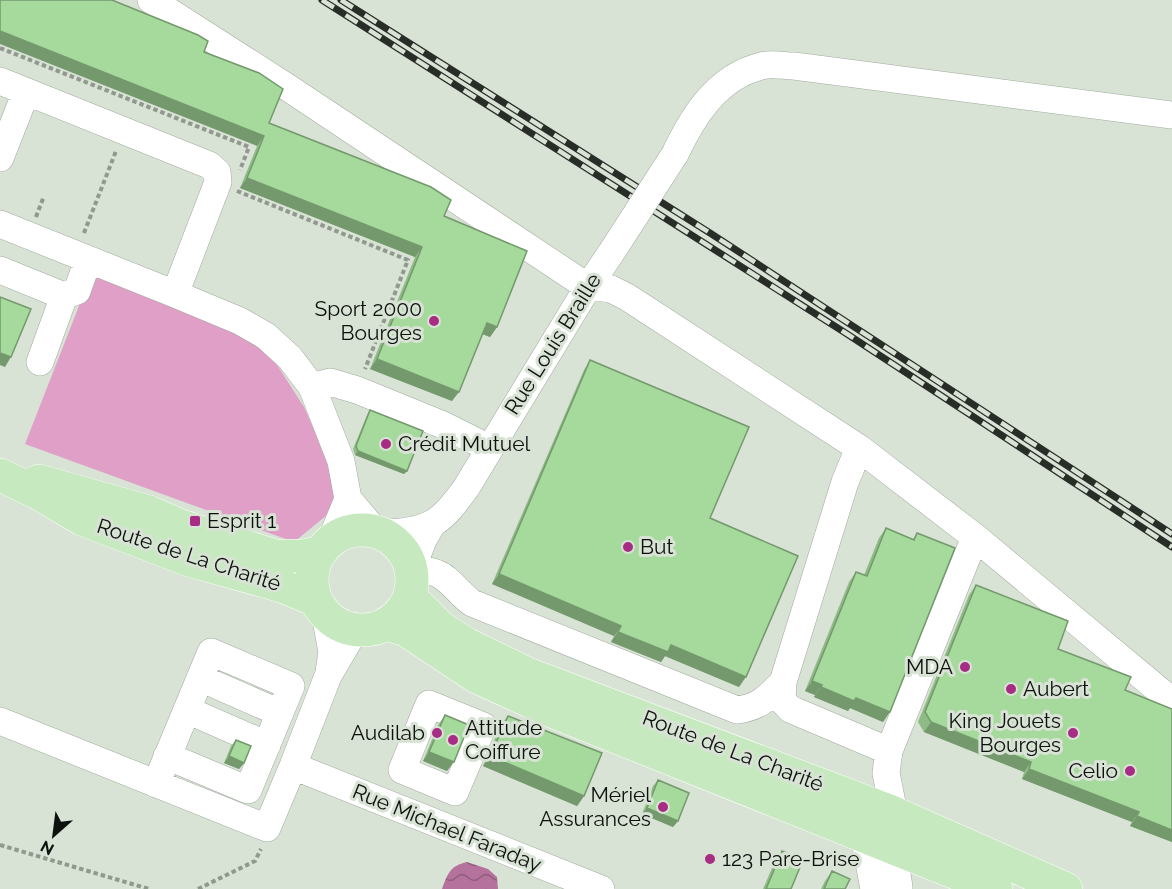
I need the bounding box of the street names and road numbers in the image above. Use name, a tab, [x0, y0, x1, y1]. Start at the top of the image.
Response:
street label: Rue Louis Braille	[499, 268, 606, 419]
street label: Route de La Charité	[94, 513, 284, 596]
street label: Route de La Charité	[639, 704, 827, 797]
street label: Rue Michael Faraday	[349, 778, 545, 877]

